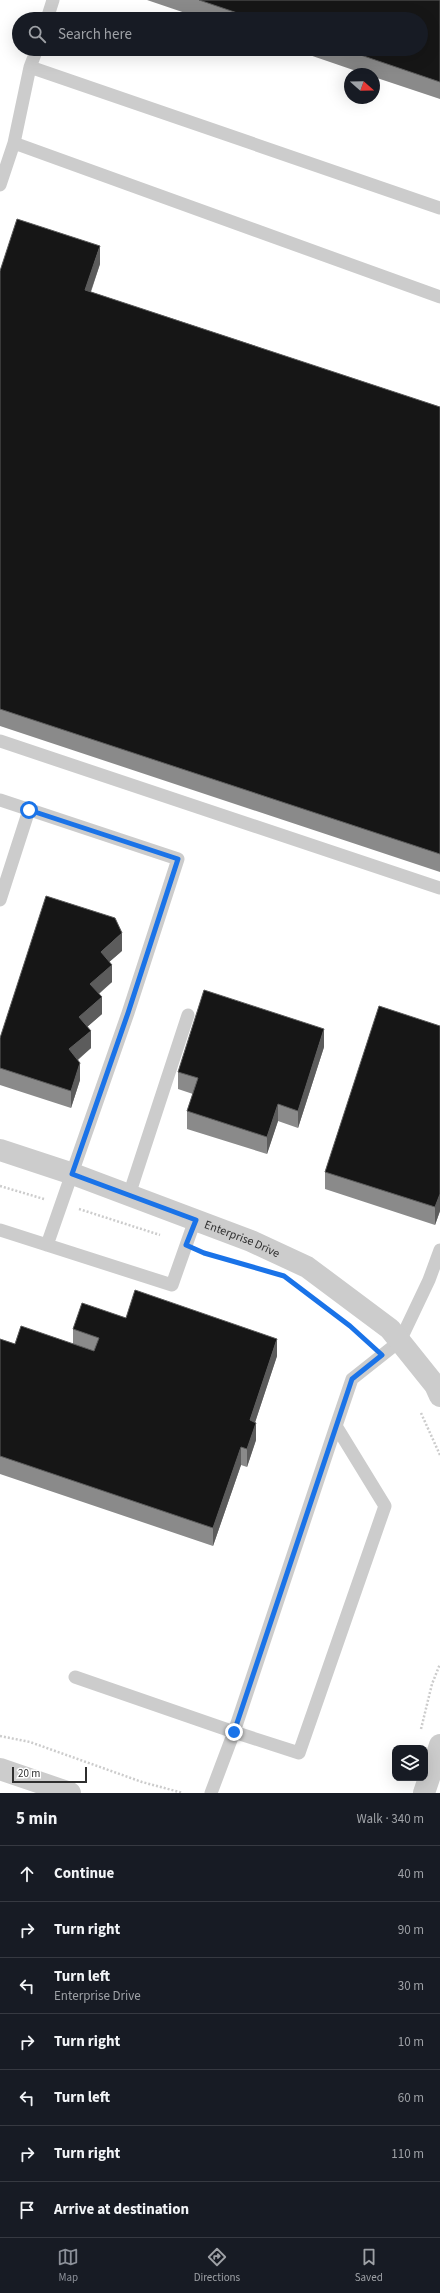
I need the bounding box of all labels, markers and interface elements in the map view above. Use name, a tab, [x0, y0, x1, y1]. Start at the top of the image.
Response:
search box	[12, 12, 428, 56]
icon: search	[26, 23, 48, 45]
text: Search here	[58, 24, 132, 45]
north arrow	[344, 68, 380, 104]
route start	[20, 801, 38, 819]
street label: Enterprise Drive	[202, 1216, 283, 1262]
route end	[225, 1723, 243, 1741]
map controls	[392, 1745, 428, 1781]
button: layers	[392, 1745, 428, 1781]
scale bar	[12, 1765, 87, 1784]
text: 20 m	[18, 1766, 40, 1781]
text: 5 min	[16, 1807, 57, 1831]
text: Walk · 340 m	[356, 1810, 424, 1828]
icon: ahead	[16, 1863, 38, 1885]
text: Continue	[54, 1863, 114, 1884]
text: 40 m	[398, 1865, 424, 1883]
icon: right	[16, 1919, 38, 1941]
text: Turn right	[54, 1919, 120, 1940]
text: 90 m	[398, 1921, 424, 1939]
text: Turn left	[54, 1966, 110, 1987]
icon: left	[16, 1975, 38, 1997]
text: 30 m	[398, 1977, 424, 1995]
text: Enterprise Drive	[54, 1987, 141, 2005]
icon: right	[16, 2031, 38, 2053]
text: Turn right	[54, 2031, 120, 2052]
text: 10 m	[398, 2033, 424, 2051]
icon: left	[16, 2087, 38, 2109]
text: Turn left	[54, 2087, 110, 2108]
text: 60 m	[398, 2089, 424, 2107]
icon: right	[16, 2143, 38, 2165]
text: Turn right	[54, 2143, 120, 2164]
text: 110 m	[391, 2145, 424, 2163]
icon: arrive	[16, 2199, 38, 2221]
text: Arrive at destination	[54, 2199, 189, 2220]
tab: Map	[57, 2246, 79, 2285]
tab: Directions	[194, 2246, 240, 2285]
tab: Saved	[355, 2246, 383, 2285]

